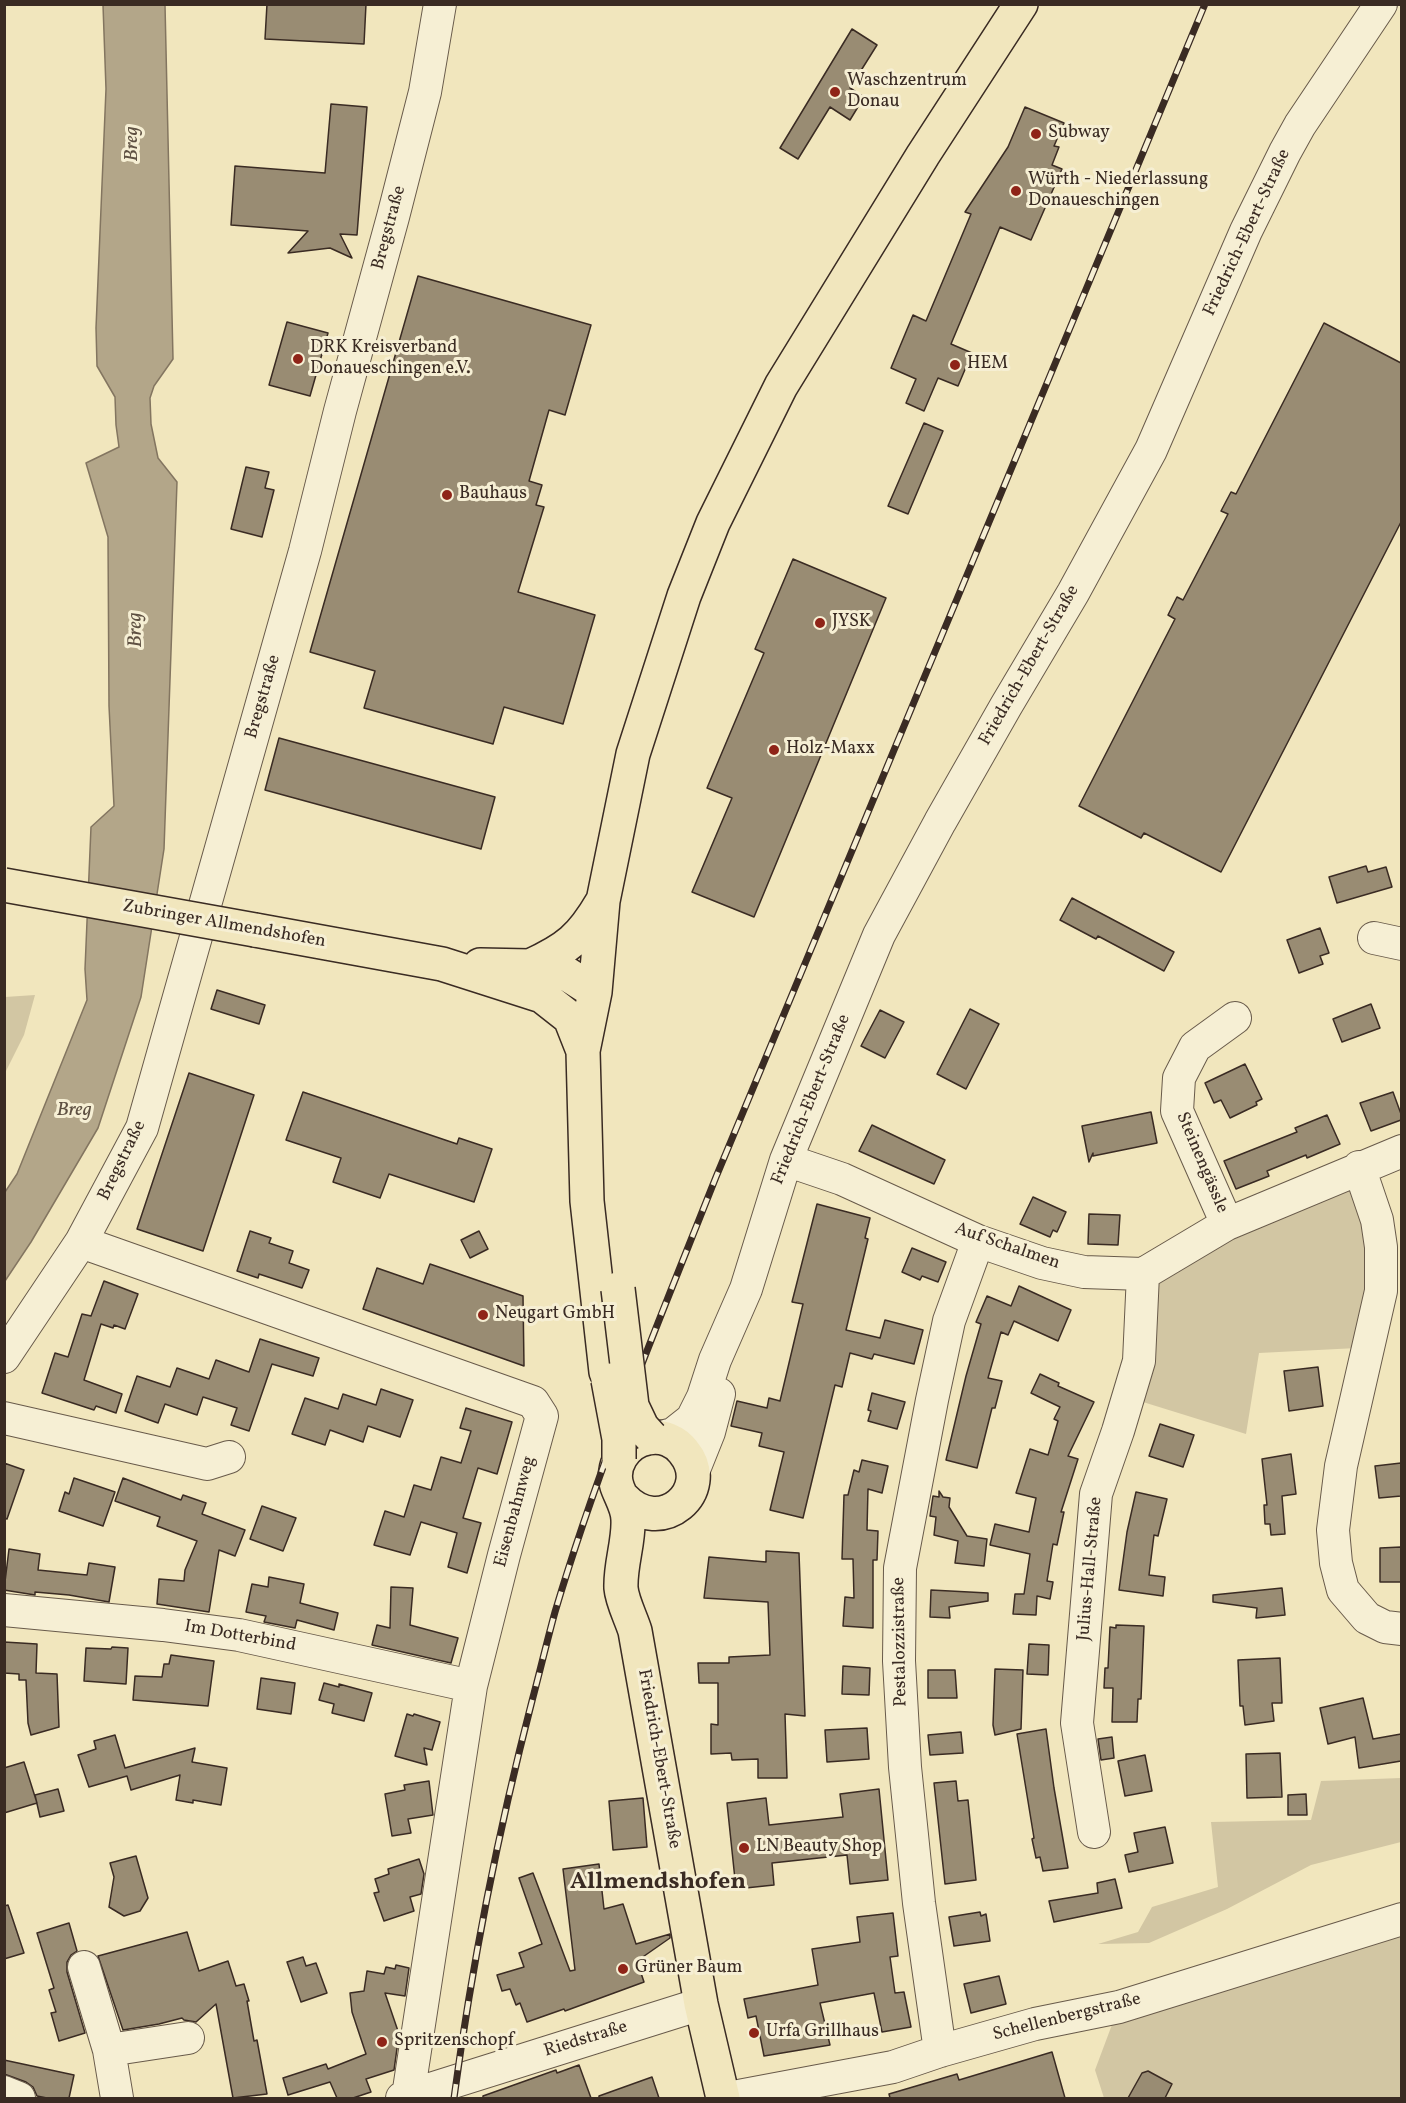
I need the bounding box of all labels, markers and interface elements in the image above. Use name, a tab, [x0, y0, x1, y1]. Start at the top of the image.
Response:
place label: Waschzentrum Donau	[847, 71, 967, 113]
marker: Waschzentrum Donau	[828, 85, 842, 99]
place label: Subway	[1048, 123, 1110, 145]
water label: Breg	[121, 126, 145, 162]
marker: Subway	[1029, 127, 1043, 141]
street label: Friedrich-Ebert-Straße	[1200, 146, 1296, 320]
place label: Würth - Niederlassung Donaueschingen	[1028, 170, 1208, 213]
street label: Bregstraße	[368, 184, 412, 272]
marker: Würth - Niederlassung Donaueschingen	[1009, 184, 1023, 198]
place label: DRK Kreisverband Donaueschingen e.V.	[310, 338, 470, 380]
marker: DRK Kreisverband Donaueschingen e.V.	[291, 352, 305, 366]
place label: HEM	[967, 354, 1008, 376]
marker: HEM	[948, 358, 962, 372]
place label: Bauhaus	[459, 484, 527, 506]
marker: Bauhaus	[440, 488, 454, 502]
street label: Friedrich-Ebert-Straße	[975, 582, 1085, 750]
water label: Breg	[125, 612, 149, 648]
place label: JYSK	[832, 612, 871, 634]
marker: JYSK	[813, 616, 827, 630]
street label: Bregstraße	[242, 653, 286, 741]
place label: Holz-Maxx	[786, 739, 875, 761]
marker: Holz-Maxx	[767, 743, 781, 757]
street label: Zubringer Allmendshofen	[121, 896, 327, 954]
street label: Friedrich-Ebert-Straße	[768, 1012, 856, 1188]
water label: Breg	[56, 1099, 92, 1123]
street label: Steinengässle	[1170, 1109, 1232, 1217]
street label: Bregstraße	[94, 1117, 152, 1205]
street label: Auf Schalmen	[951, 1219, 1063, 1275]
place label: Neugart GmbH	[495, 1304, 615, 1326]
marker: Neugart GmbH	[476, 1308, 490, 1322]
street label: Eisenbahnweg	[491, 1454, 541, 1570]
street label: Julius-Hall-Straße	[1074, 1496, 1108, 1642]
street label: Pestalozzistraße	[889, 1577, 913, 1707]
street label: Im Dotterbind	[182, 1617, 298, 1657]
street label: Friedrich-Ebert-Straße	[632, 1668, 684, 1850]
place label: LN Beauty Shop	[756, 1837, 882, 1859]
marker: LN Beauty Shop	[737, 1841, 751, 1855]
district label: Allmendshofen	[570, 1870, 746, 1898]
place label: Grüner Baum	[635, 1958, 743, 1980]
marker: Grüner Baum	[616, 1962, 630, 1976]
street label: Schellenbergstraße	[991, 1989, 1143, 2047]
street label: Riedstraße	[542, 2017, 630, 2063]
place label: Urfa Grillhaus	[766, 2022, 879, 2044]
marker: Urfa Grillhaus	[747, 2026, 761, 2040]
place label: Spritzenschopf	[394, 2031, 514, 2053]
marker: Spritzenschopf	[375, 2035, 389, 2049]

